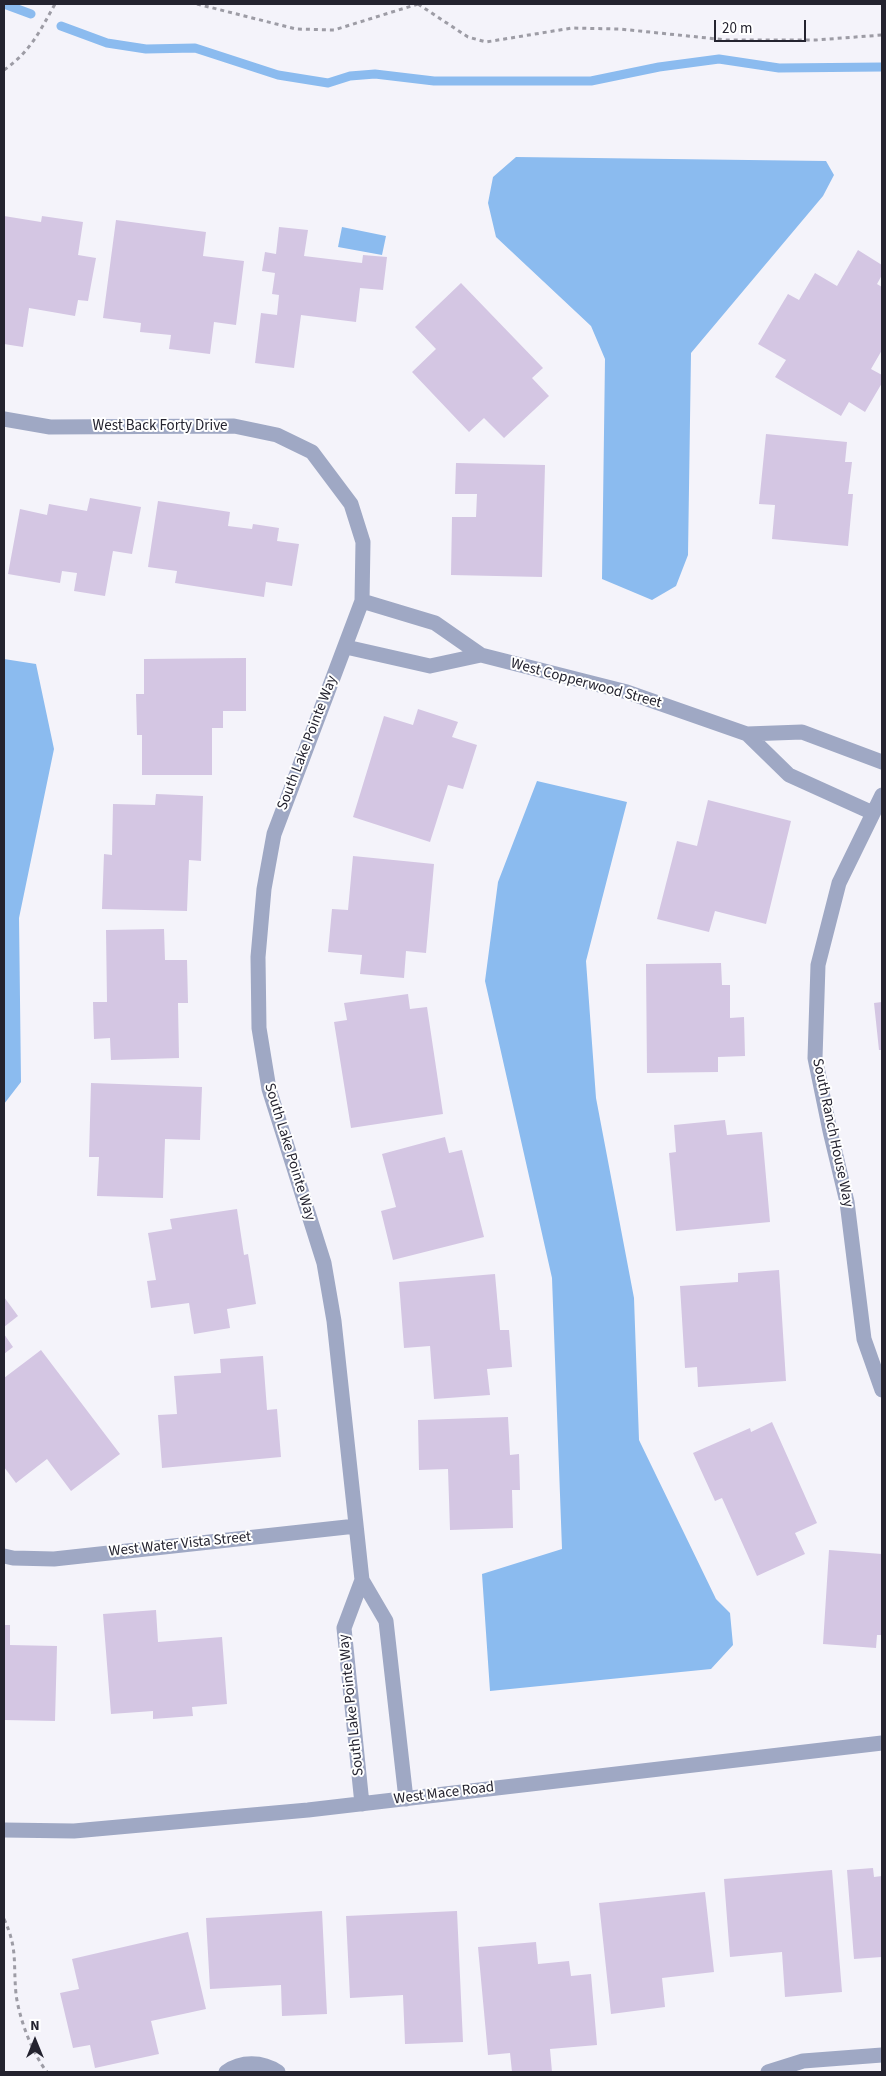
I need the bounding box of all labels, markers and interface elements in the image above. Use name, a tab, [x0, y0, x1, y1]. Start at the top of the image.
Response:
scale bar	[716, 10, 808, 42]
text: 20 m	[722, 18, 752, 39]
street label: West Back Forty Drive	[92, 418, 228, 436]
street label: West Copperwood Street	[509, 655, 663, 713]
street label: South Lake Pointe Way	[274, 673, 342, 813]
street label: South Ranch House Way	[807, 1057, 857, 1209]
street label: South Lake Pointe Way	[260, 1081, 318, 1223]
street label: West Water Vista Street	[108, 1529, 252, 1561]
street label: South Lake Pointe Way	[336, 1633, 368, 1777]
street label: West Mace Road	[393, 1779, 495, 1809]
north arrow	[10, 2016, 60, 2066]
text: N	[30, 2016, 40, 2036]

